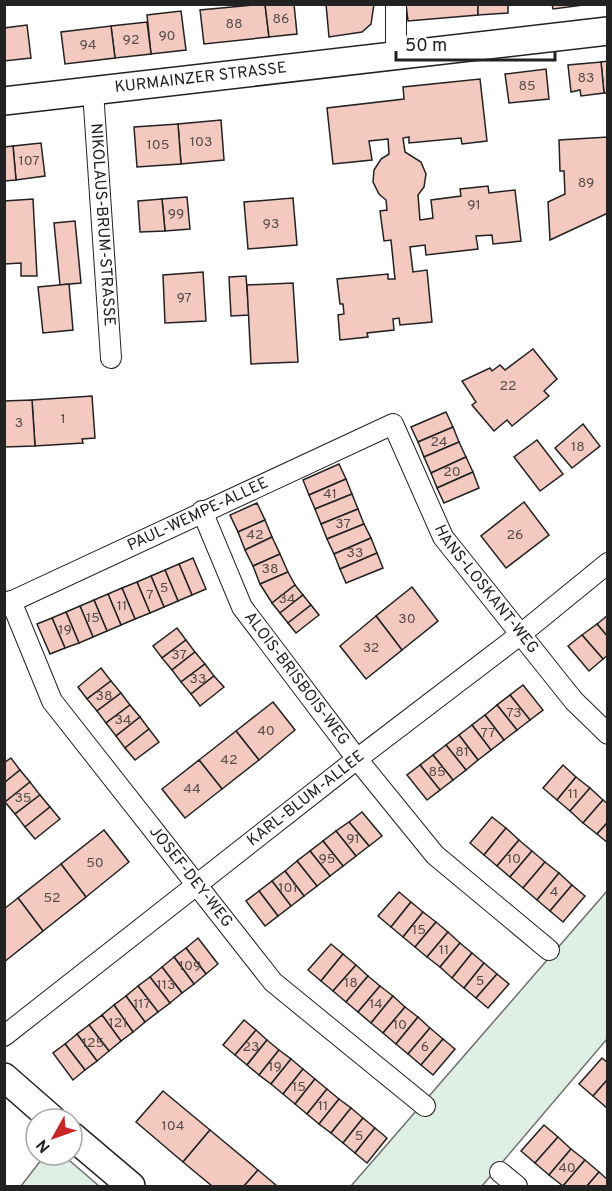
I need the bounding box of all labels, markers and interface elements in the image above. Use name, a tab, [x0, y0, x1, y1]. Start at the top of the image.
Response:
house number: 86	[273, 11, 289, 28]
house number: 88	[225, 16, 243, 33]
scale bar	[396, 24, 555, 62]
house number: 90	[158, 28, 176, 45]
house number: 92	[123, 32, 139, 49]
text: 50 m	[405, 35, 447, 58]
house number: 94	[79, 37, 97, 54]
street label: KURMAINZER STRASSE	[114, 58, 288, 98]
house number: 83	[578, 70, 594, 87]
house number: 85	[518, 78, 536, 95]
street label: NIKOLAUS-BRUM-STRASSE	[85, 123, 119, 327]
house number: 103	[190, 134, 212, 151]
house number: 105	[147, 137, 169, 154]
house number: 107	[18, 153, 40, 170]
house number: 89	[578, 175, 594, 192]
house number: 91	[467, 197, 481, 214]
house number: 99	[168, 206, 184, 223]
house number: 93	[263, 216, 279, 233]
house number: 97	[176, 290, 192, 307]
house number: 22	[499, 378, 517, 395]
house number: 1	[60, 411, 66, 428]
house number: 3	[15, 415, 23, 432]
house number: 24	[430, 434, 448, 451]
house number: 18	[571, 439, 585, 456]
house number: 20	[443, 464, 461, 481]
street label: PAUL-WEMPE-ALLEE	[124, 473, 272, 556]
house number: 41	[323, 486, 337, 503]
house number: 37	[335, 516, 351, 533]
street label: HANS-LOSKANT-WEG	[429, 522, 543, 658]
house number: 42	[246, 527, 264, 544]
house number: 26	[507, 527, 523, 544]
house number: 33	[347, 545, 363, 562]
house number: 38	[262, 561, 278, 578]
house number: 5	[160, 580, 168, 597]
house number: 7	[146, 587, 154, 604]
house number: 34	[278, 591, 296, 608]
house number: 11	[117, 598, 127, 615]
street label: ALOIS-BRISBOIS-WEG	[239, 608, 353, 750]
house number: 15	[86, 610, 100, 627]
house number: 30	[398, 611, 416, 628]
house number: 19	[58, 622, 72, 639]
house number: 32	[363, 640, 379, 657]
house number: 37	[171, 647, 187, 664]
house number: 33	[190, 671, 206, 688]
house number: 38	[96, 688, 112, 705]
house number: 73	[506, 705, 522, 722]
house number: 34	[114, 712, 132, 729]
house number: 40	[257, 723, 275, 740]
house number: 77	[480, 725, 496, 742]
house number: 81	[455, 744, 469, 761]
street label: KARL-BLUM-ALLEE	[243, 747, 369, 851]
house number: 42	[220, 752, 238, 769]
house number: 85	[428, 764, 446, 781]
house number: 44	[183, 781, 201, 798]
house number: 11	[568, 786, 578, 803]
house number: 35	[14, 790, 32, 807]
street label: JOSEF-DEY-WEG	[144, 822, 236, 932]
house number: 91	[346, 831, 360, 848]
house number: 95	[318, 851, 336, 868]
house number: 10	[507, 851, 521, 868]
house number: 50	[86, 855, 104, 872]
house number: 101	[278, 880, 298, 897]
house number: 4	[550, 884, 558, 901]
house number: 52	[43, 890, 61, 907]
house number: 15	[412, 922, 426, 939]
house number: 11	[439, 942, 449, 959]
house number: 109	[179, 958, 201, 975]
house number: 5	[476, 973, 484, 990]
house number: 18	[344, 975, 358, 992]
house number: 113	[157, 977, 175, 994]
house number: 117	[133, 996, 151, 1013]
house number: 14	[369, 996, 383, 1013]
house number: 121	[108, 1015, 128, 1032]
house number: 10	[393, 1017, 407, 1034]
house number: 125	[82, 1035, 104, 1052]
house number: 23	[243, 1039, 260, 1056]
house number: 6	[421, 1039, 429, 1056]
house number: 19	[268, 1059, 282, 1076]
house number: 15	[292, 1079, 306, 1096]
house number: 11	[318, 1098, 328, 1115]
north arrow	[24, 1107, 84, 1167]
house number: 104	[162, 1118, 184, 1135]
house number: 5	[355, 1128, 363, 1145]
text: N	[33, 1135, 55, 1156]
house number: 40	[558, 1160, 576, 1177]

